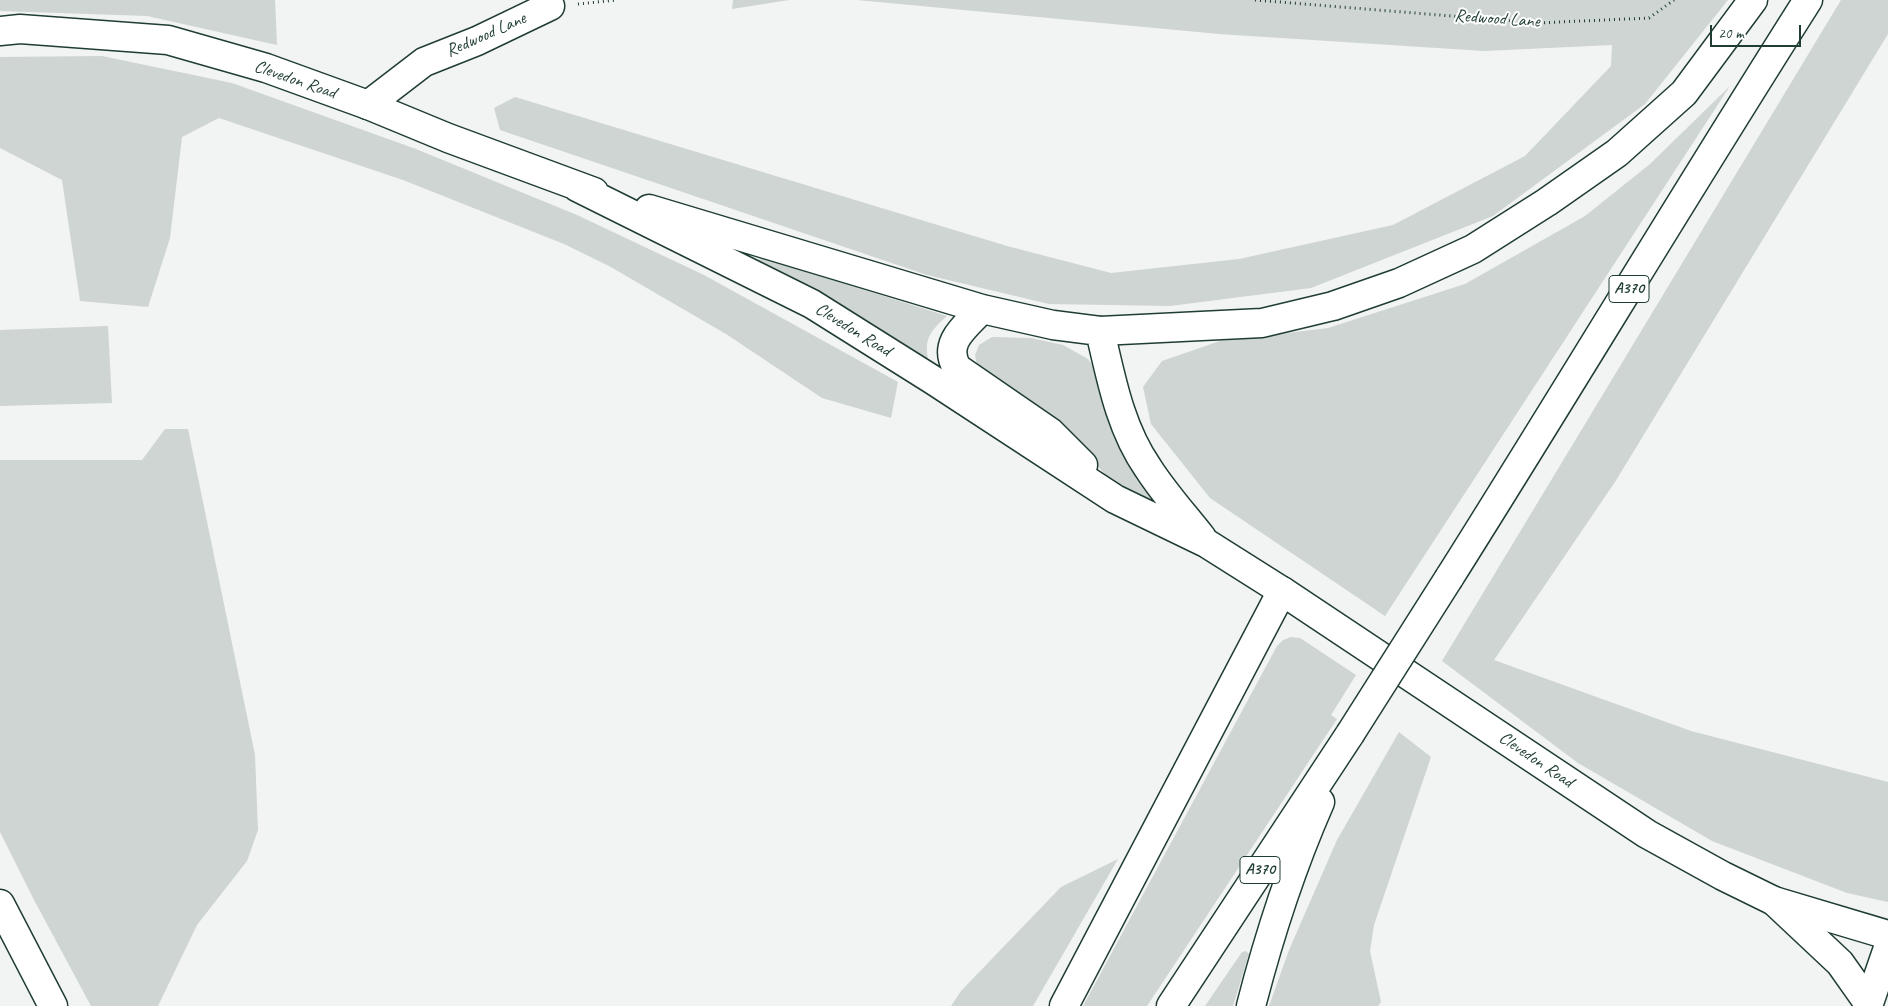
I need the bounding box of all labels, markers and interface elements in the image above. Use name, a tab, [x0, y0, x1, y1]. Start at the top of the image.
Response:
street label: Redwood Lane	[1454, 5, 1540, 33]
street label: Redwood Lane	[443, 8, 529, 62]
scale bar	[1713, 15, 1804, 47]
text: 20 m	[1718, 24, 1744, 43]
street label: Clevedon Road	[251, 56, 339, 104]
road number: A370	[1609, 276, 1649, 302]
street label: Clevedon Road	[811, 298, 895, 362]
street label: Clevedon Road	[1495, 727, 1577, 793]
road number: A370	[1240, 856, 1280, 884]

